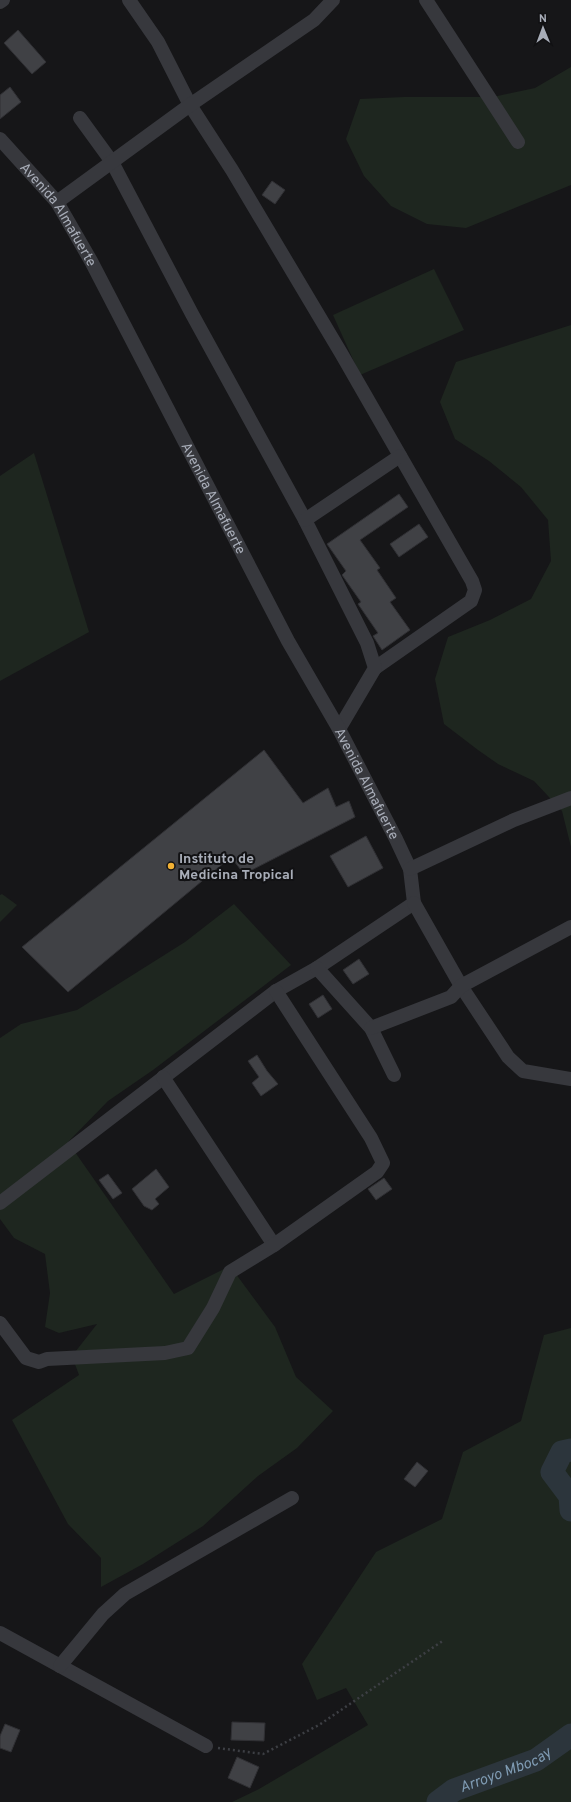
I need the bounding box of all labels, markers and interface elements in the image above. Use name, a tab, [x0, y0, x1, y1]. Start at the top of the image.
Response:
north arrow	[523, 8, 563, 48]
text: N	[539, 12, 547, 26]
street label: Avenida Almafuerte	[15, 160, 99, 270]
street label: Avenida Almafuerte	[177, 440, 249, 558]
street label: Avenida Almafuerte	[330, 725, 402, 843]
place label: Instituto de Medicina Tropical	[179, 851, 294, 884]
marker: Instituto de Medicina Tropical	[166, 861, 176, 871]
water label: Arroyo Mbocay	[457, 1743, 557, 1798]

